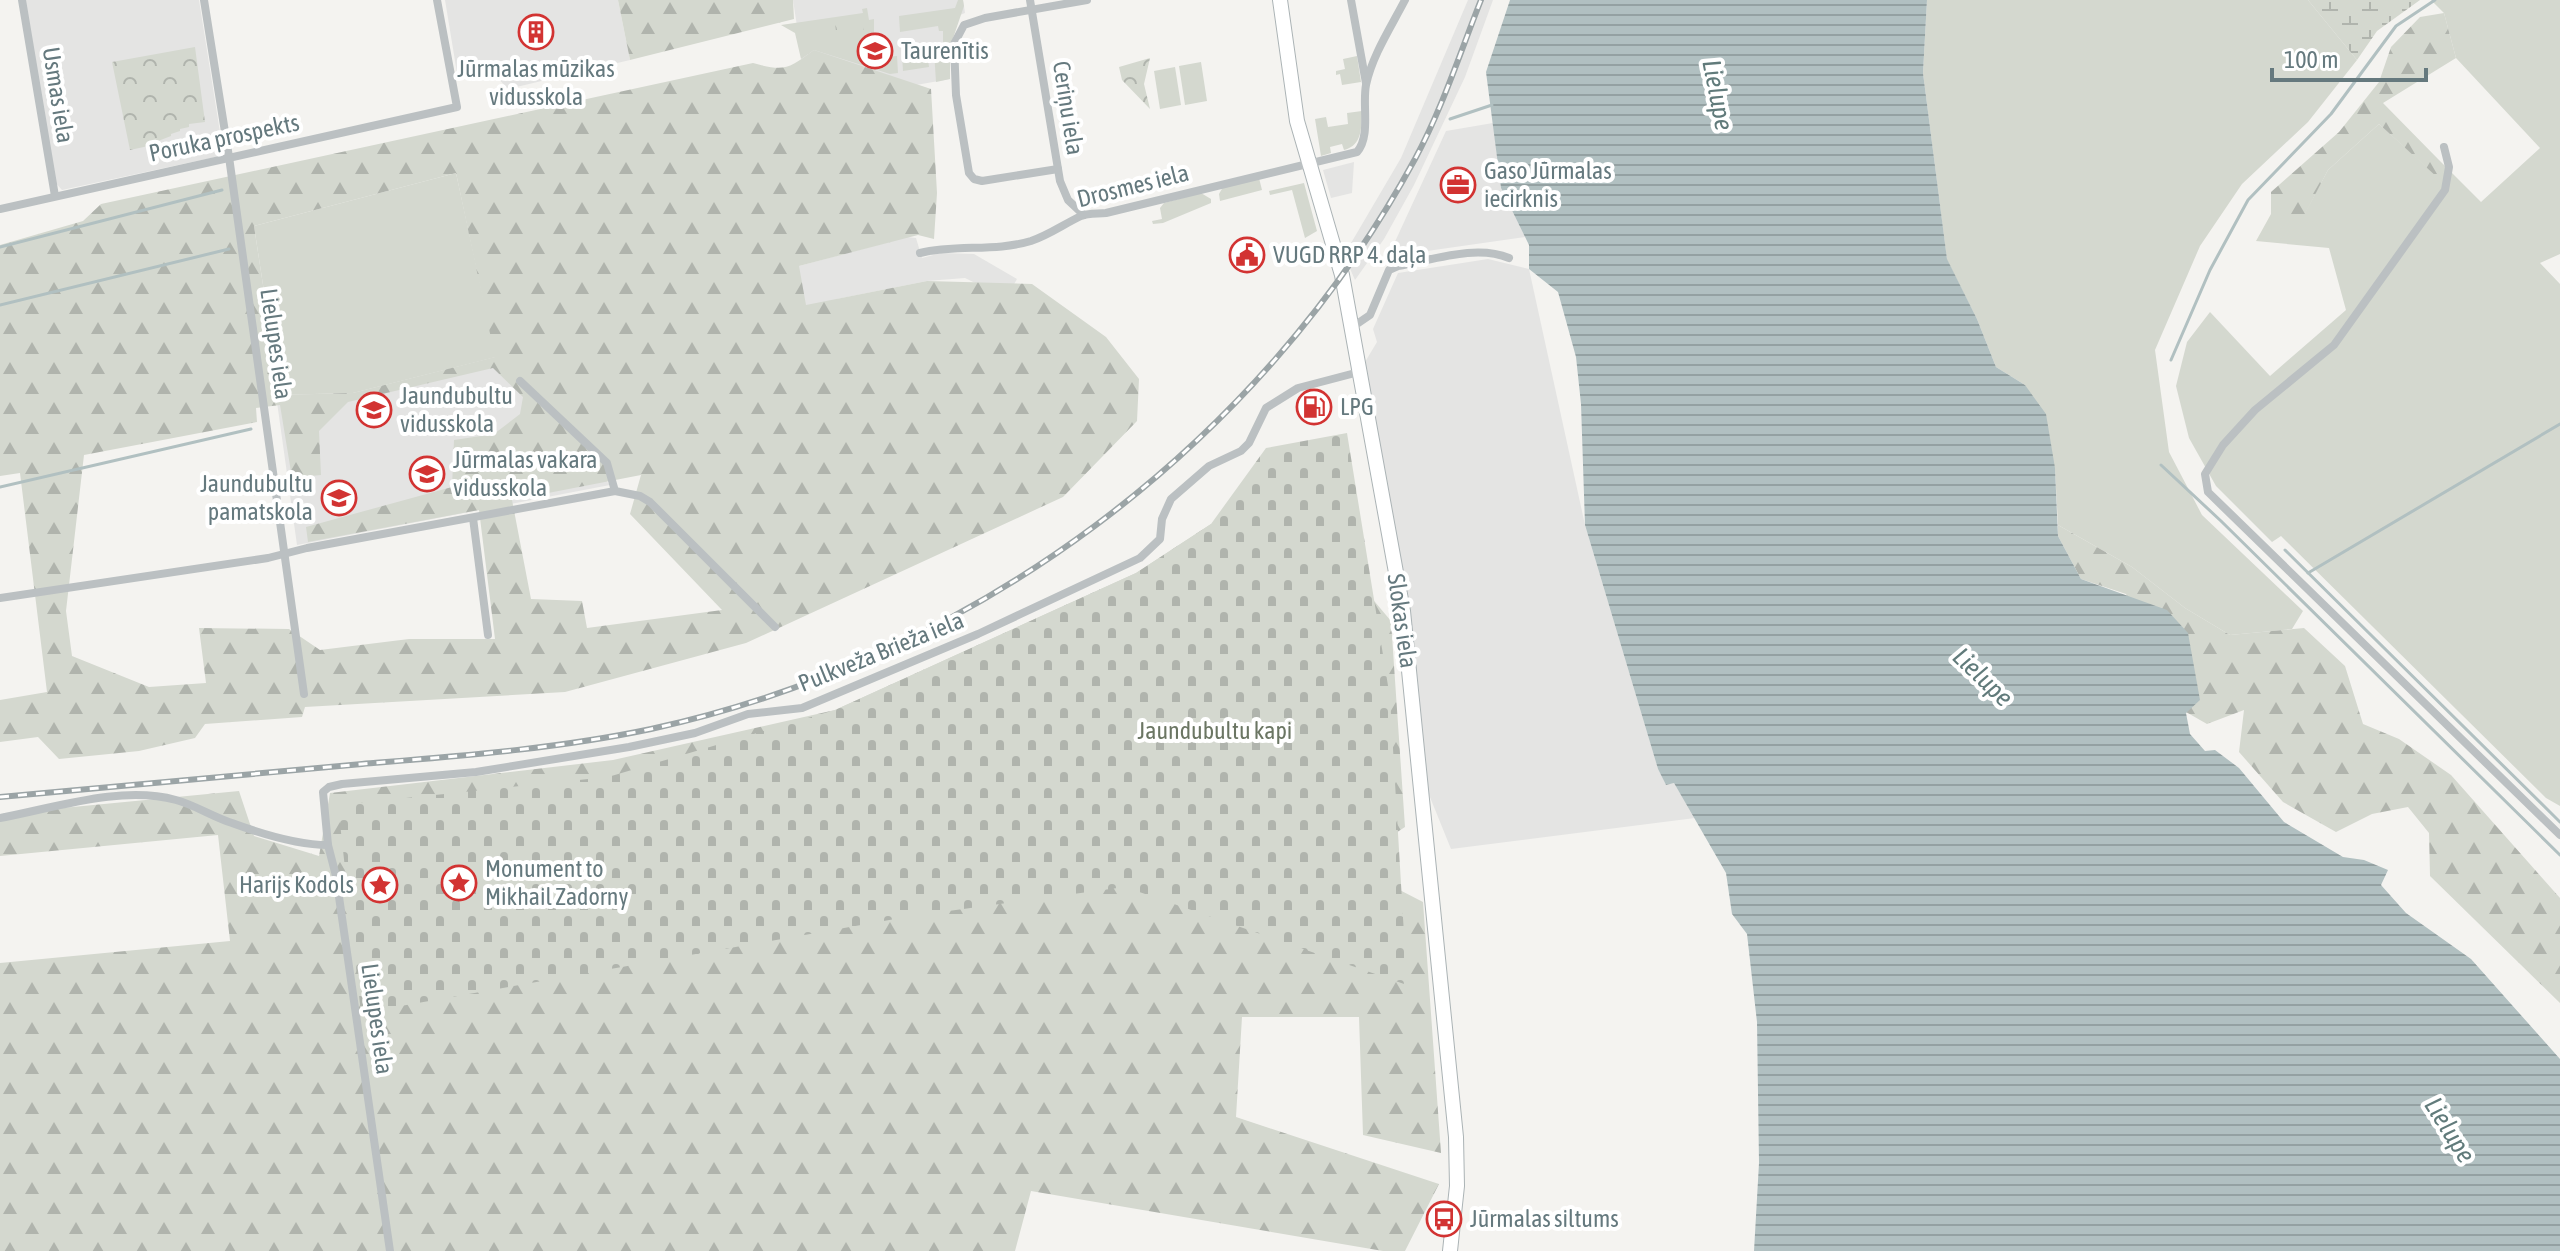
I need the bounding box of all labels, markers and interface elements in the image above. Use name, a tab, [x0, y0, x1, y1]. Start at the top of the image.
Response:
building icon: Jūrmalas mūzikas vidusskola	[517, 13, 555, 51]
school or university icon: Taurenītis	[856, 32, 894, 70]
scale bar	[2272, 32, 2426, 82]
place label: Taurenītis	[901, 37, 989, 64]
street label: Usmas iela	[38, 45, 79, 145]
text: 100 m	[2284, 46, 2338, 73]
place label: Jūrmalas mūzikas vidusskola	[457, 55, 615, 110]
water label: Lielupe	[1696, 57, 1740, 133]
street label: Ceriņu iela	[1048, 59, 1089, 157]
street label: Poruka prospekts	[146, 108, 301, 167]
place label: Gaso Jūrmalas iecirknis	[1484, 157, 1612, 212]
street label: Drosmes iela	[1074, 159, 1192, 212]
office icon: Gaso Jūrmalas iecirknis	[1439, 166, 1477, 204]
public building icon: VUGD RRP 4. daļa	[1228, 236, 1266, 274]
place label: VUGD RRP 4. daļa	[1273, 241, 1426, 268]
street label: Lielupes iela	[255, 287, 298, 401]
place label: Jaundubultu vidusskola	[400, 382, 513, 437]
fuel station icon: LPG	[1295, 388, 1333, 426]
school or university icon: Jaundubultu vidusskola	[355, 391, 393, 429]
place label: LPG	[1340, 393, 1374, 420]
place label: Jūrmalas vakara vidusskola	[453, 446, 597, 501]
school or university icon: Jūrmalas vakara vidusskola	[408, 455, 446, 493]
place label: Jaundubultu pamatskola	[200, 470, 313, 525]
school or university icon: Jaundubultu pamatskola	[320, 479, 358, 517]
street label: Slokas iela	[1383, 572, 1422, 670]
street label: Pulkveža Brieža iela	[794, 606, 967, 697]
water label: Lielupe	[1947, 641, 2019, 713]
park label: Jaundubultu kapi	[1138, 717, 1292, 744]
place label: Monument to Mikhail Zadorny	[485, 855, 628, 910]
place icon: Monument to Mikhail Zadorny	[440, 864, 478, 902]
place icon: Harijs Kodols	[361, 866, 399, 904]
place label: Harijs Kodols	[239, 871, 354, 898]
street label: Lielupes iela	[356, 962, 399, 1076]
water label: Lielupe	[2418, 1092, 2482, 1168]
bus stop icon: Jūrmalas siltums	[1425, 1200, 1463, 1238]
place label: Jūrmalas siltums	[1470, 1205, 1619, 1232]

